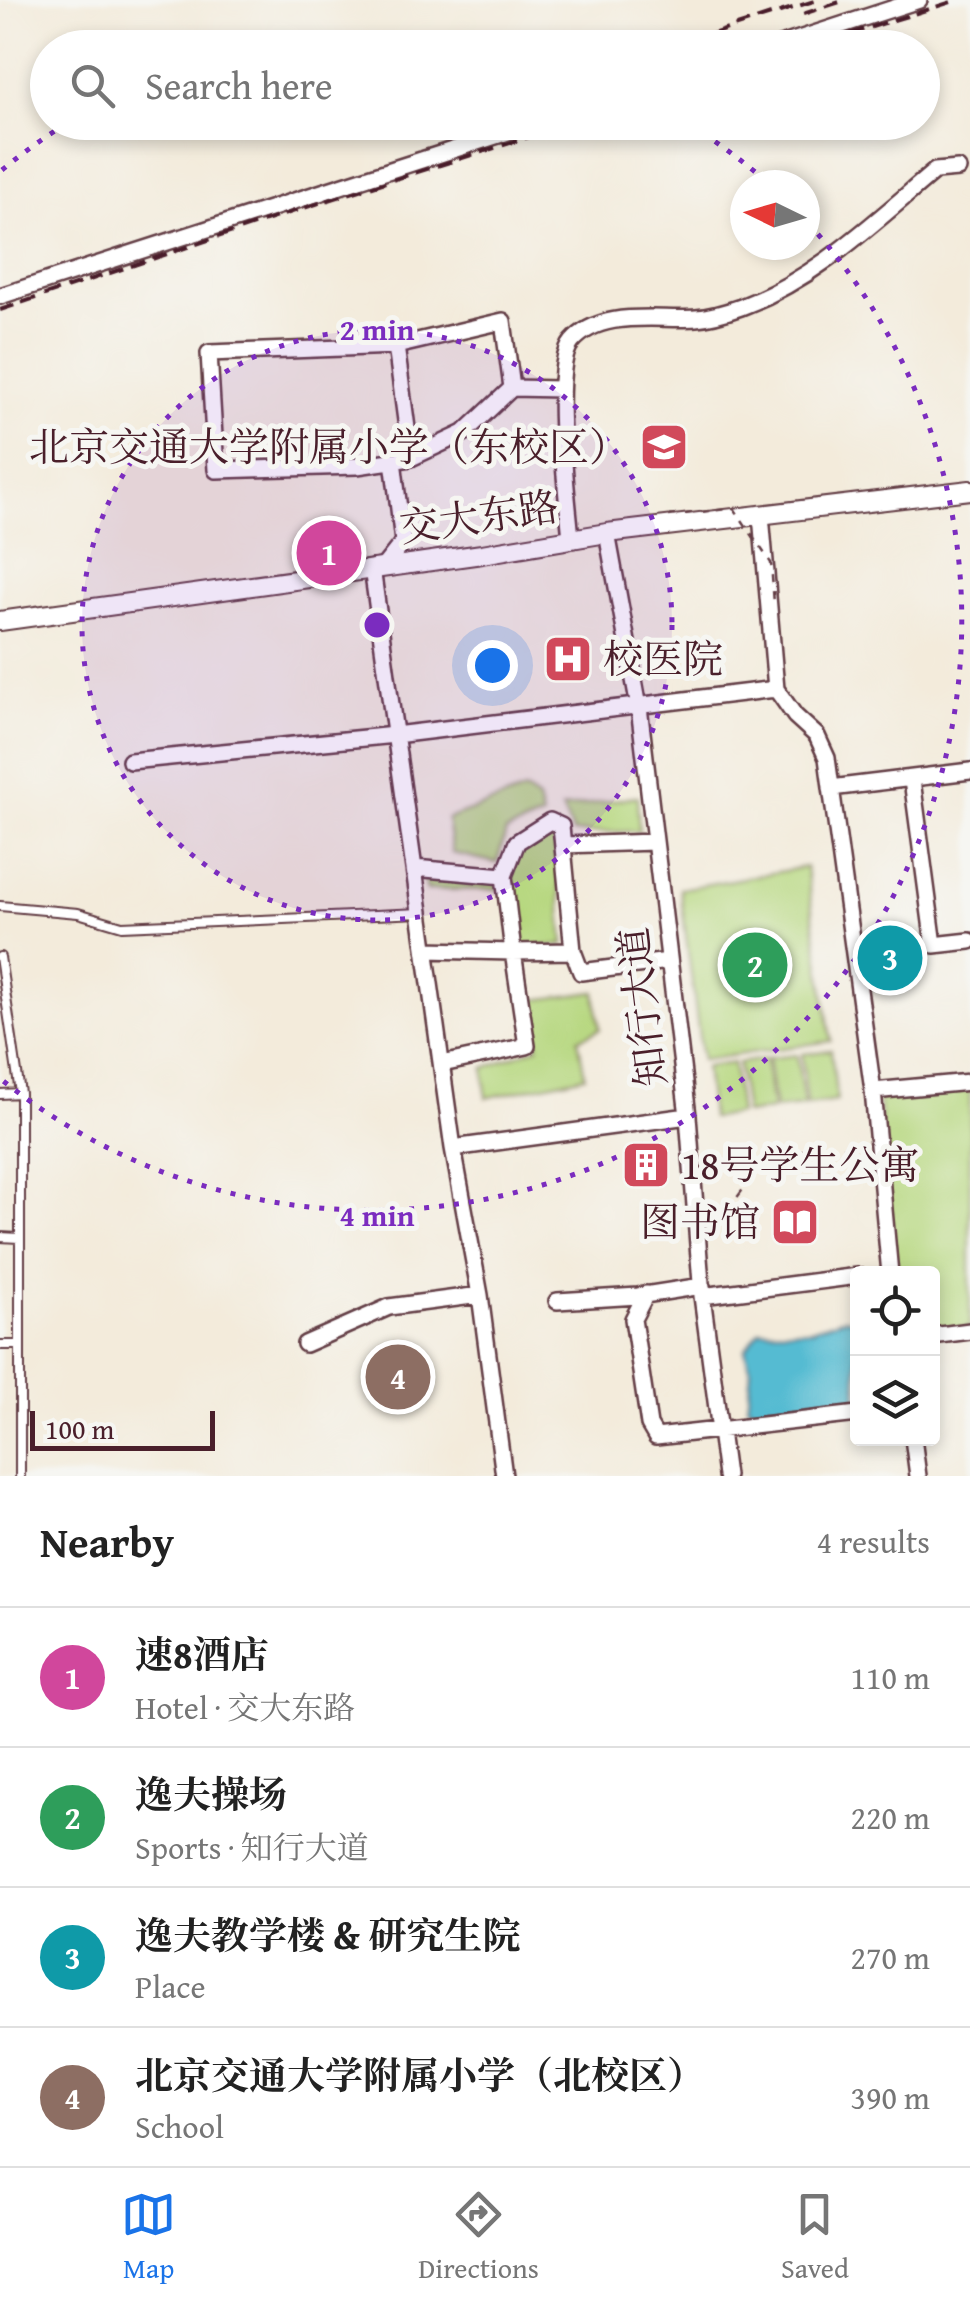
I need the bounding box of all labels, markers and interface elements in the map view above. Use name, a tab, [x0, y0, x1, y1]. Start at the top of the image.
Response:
search box	[30, 30, 940, 140]
text: Search here	[145, 57, 333, 113]
icon: search	[65, 58, 120, 113]
north arrow	[730, 170, 820, 260]
text: 2 min	[340, 307, 415, 351]
place label: 北京交通大学附属小学（东校区）	[29, 417, 629, 476]
school or university icon: 北京交通大学附属小学（东校区）	[638, 421, 690, 473]
street label: 交大东路	[396, 476, 562, 557]
pin: 1	[296, 516, 362, 590]
centre of rings	[359, 607, 395, 643]
place label: 校医院	[603, 629, 723, 688]
hospital icon: 校医院	[542, 633, 594, 685]
your location	[467, 640, 518, 691]
pin: 3	[858, 920, 922, 996]
street label: 知行大道	[602, 924, 681, 1090]
pin: 2	[722, 928, 788, 1002]
place label: 18号学生公寓	[681, 1135, 920, 1194]
building icon: 18号学生公寓	[620, 1139, 672, 1191]
place label: 图书馆	[640, 1192, 760, 1251]
text: 4 min	[340, 1193, 415, 1237]
library icon: 图书馆	[769, 1196, 821, 1248]
map controls	[850, 1266, 940, 1446]
button: locate	[850, 1266, 940, 1356]
pin: 4	[366, 1340, 430, 1414]
button: layers	[850, 1356, 940, 1446]
scale bar	[30, 1406, 215, 1450]
text: 100 m	[45, 1408, 114, 1449]
text: Nearby	[40, 1511, 174, 1572]
text: 4 results	[817, 1518, 930, 1565]
text: 速8酒店	[135, 1626, 269, 1682]
text: 1	[64, 1654, 81, 1701]
text: 110 m	[851, 1654, 930, 1701]
text: Hotel · 交大东路	[135, 1684, 355, 1731]
text: 逸夫操场	[135, 1766, 287, 1822]
text: 2	[64, 1794, 81, 1841]
text: 220 m	[851, 1794, 930, 1841]
text: Sports · 知行大道	[135, 1824, 369, 1871]
text: 逸夫教学楼 & 研究生院	[135, 1907, 520, 1963]
text: 3	[64, 1934, 81, 1981]
text: 270 m	[851, 1934, 930, 1981]
text: Place	[135, 1963, 206, 2010]
text: 北京交通大学附属小学（北校区）	[135, 2047, 705, 2103]
text: 4	[64, 2074, 81, 2121]
text: 390 m	[851, 2074, 930, 2121]
text: School	[135, 2103, 224, 2150]
tab: Map	[121, 2187, 176, 2288]
tab: Directions	[418, 2187, 539, 2288]
tab: Saved	[781, 2187, 849, 2288]

